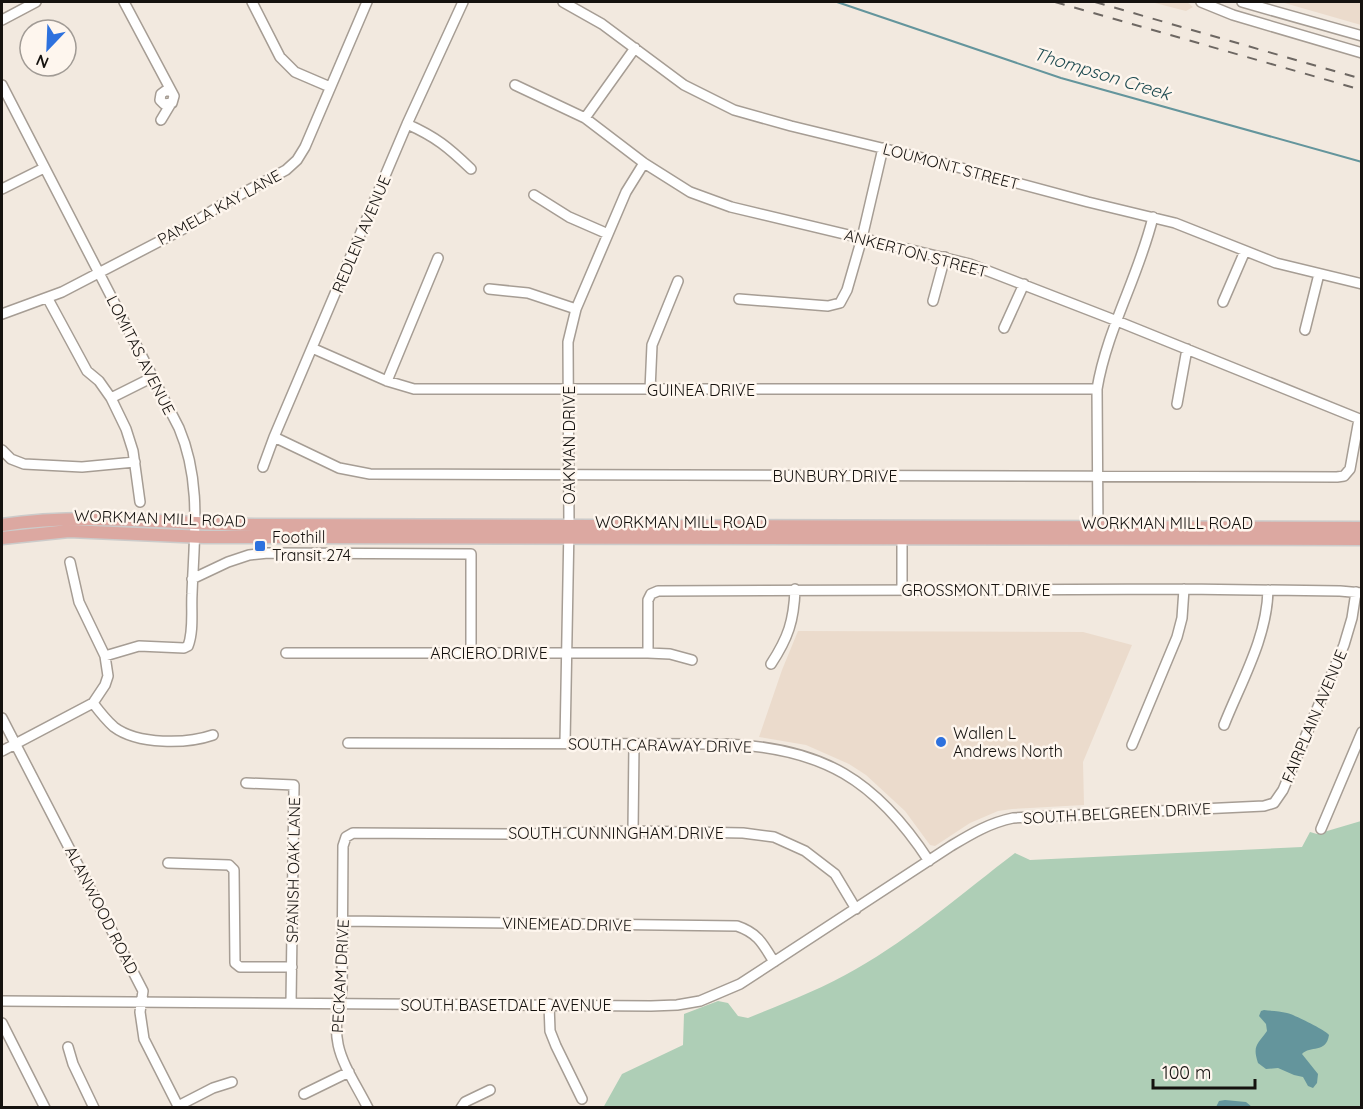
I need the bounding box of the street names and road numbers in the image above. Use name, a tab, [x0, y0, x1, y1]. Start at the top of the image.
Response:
street label: LOUMONT STREET	[881, 138, 1022, 194]
street label: PAMELA KAY LANE	[154, 165, 284, 249]
street label: REDLEN AVENUE	[327, 172, 395, 296]
street label: ANKERTON STREET	[842, 224, 990, 282]
street label: LOMITAS AVENUE	[102, 292, 180, 418]
street label: GUINEA DRIVE	[647, 380, 755, 400]
street label: OAKMAN DRIVE	[559, 386, 579, 504]
street label: BUNBURY DRIVE	[773, 466, 897, 486]
street label: WORKMAN MILL ROAD	[74, 505, 246, 531]
street label: WORKMAN MILL ROAD	[595, 512, 767, 532]
street label: WORKMAN MILL ROAD	[1081, 513, 1253, 533]
street label: GROSSMONT DRIVE	[901, 580, 1051, 600]
street label: ARCIERO DRIVE	[430, 643, 548, 663]
street label: FAIRPLAIN AVENUE	[1277, 646, 1351, 786]
street label: SOUTH CARAWAY DRIVE	[568, 733, 752, 757]
street label: SPANISH OAK LANE	[282, 797, 304, 943]
street label: SOUTH BELGREEN DRIVE	[1023, 798, 1211, 828]
street label: SOUTH CUNNINGHAM DRIVE	[508, 823, 724, 843]
street label: ALANWOOD ROAD	[61, 843, 143, 977]
street label: VINEMEAD DRIVE	[502, 913, 632, 935]
street label: PECKAM DRIVE	[327, 919, 353, 1033]
street label: SOUTH BASETDALE AVENUE	[400, 995, 612, 1015]

